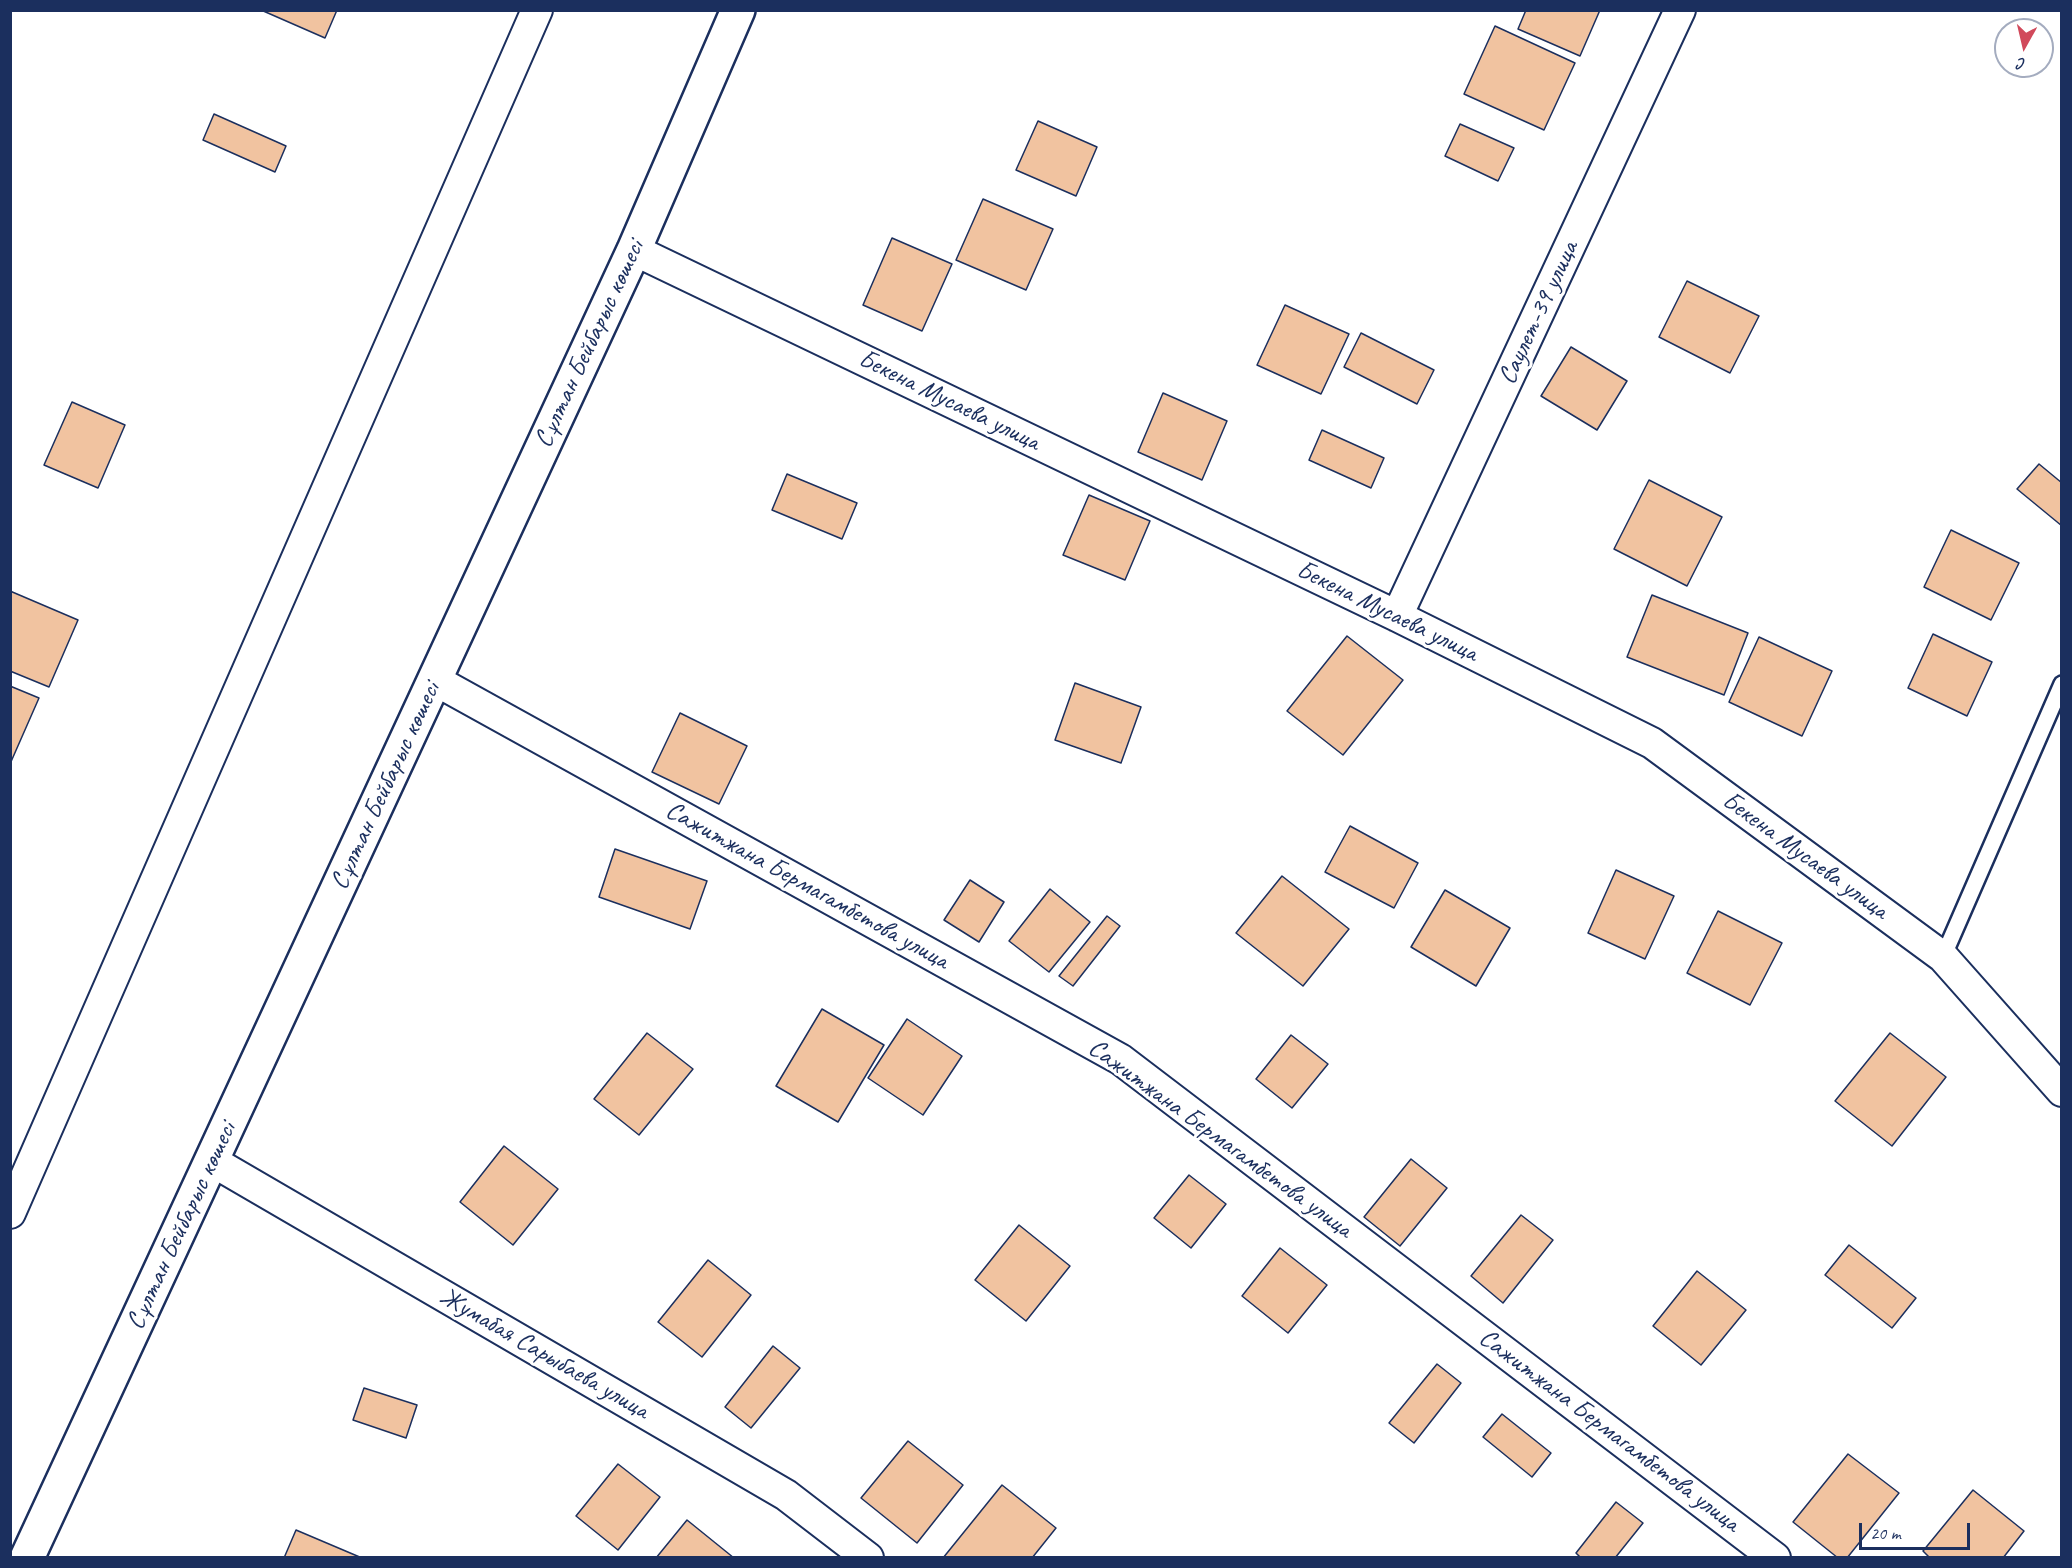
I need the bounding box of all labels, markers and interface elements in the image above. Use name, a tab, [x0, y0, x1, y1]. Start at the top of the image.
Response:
north arrow	[1994, 18, 2054, 78]
text: С	[2016, 53, 2027, 74]
street label: Сұлтан Бейбарыс көшесі	[528, 235, 652, 453]
street label: Саулет-39 улица	[1492, 236, 1586, 390]
street label: Бекена Мусаева улица	[853, 344, 1045, 458]
street label: Бекена Мусаева улица	[1291, 555, 1483, 669]
street label: Сұлтан Бейбарыс көшесі	[324, 677, 448, 895]
street label: Бекена Мусаева улица	[1716, 785, 1894, 927]
street label: Сажитжана Бермагамбетова улица	[660, 795, 954, 977]
street label: Сажитжана Бермагамбетова улица	[1082, 1033, 1358, 1245]
street label: Сұлтан Бейбарыс көшесі	[120, 1117, 244, 1335]
street label: Жумабая Сарыбаева улица	[434, 1281, 654, 1427]
street label: Сажитжана Бермагамбетова улица	[1472, 1323, 1746, 1539]
scale bar	[1862, 1511, 1973, 1549]
text: 20 m	[1870, 1522, 1901, 1544]

